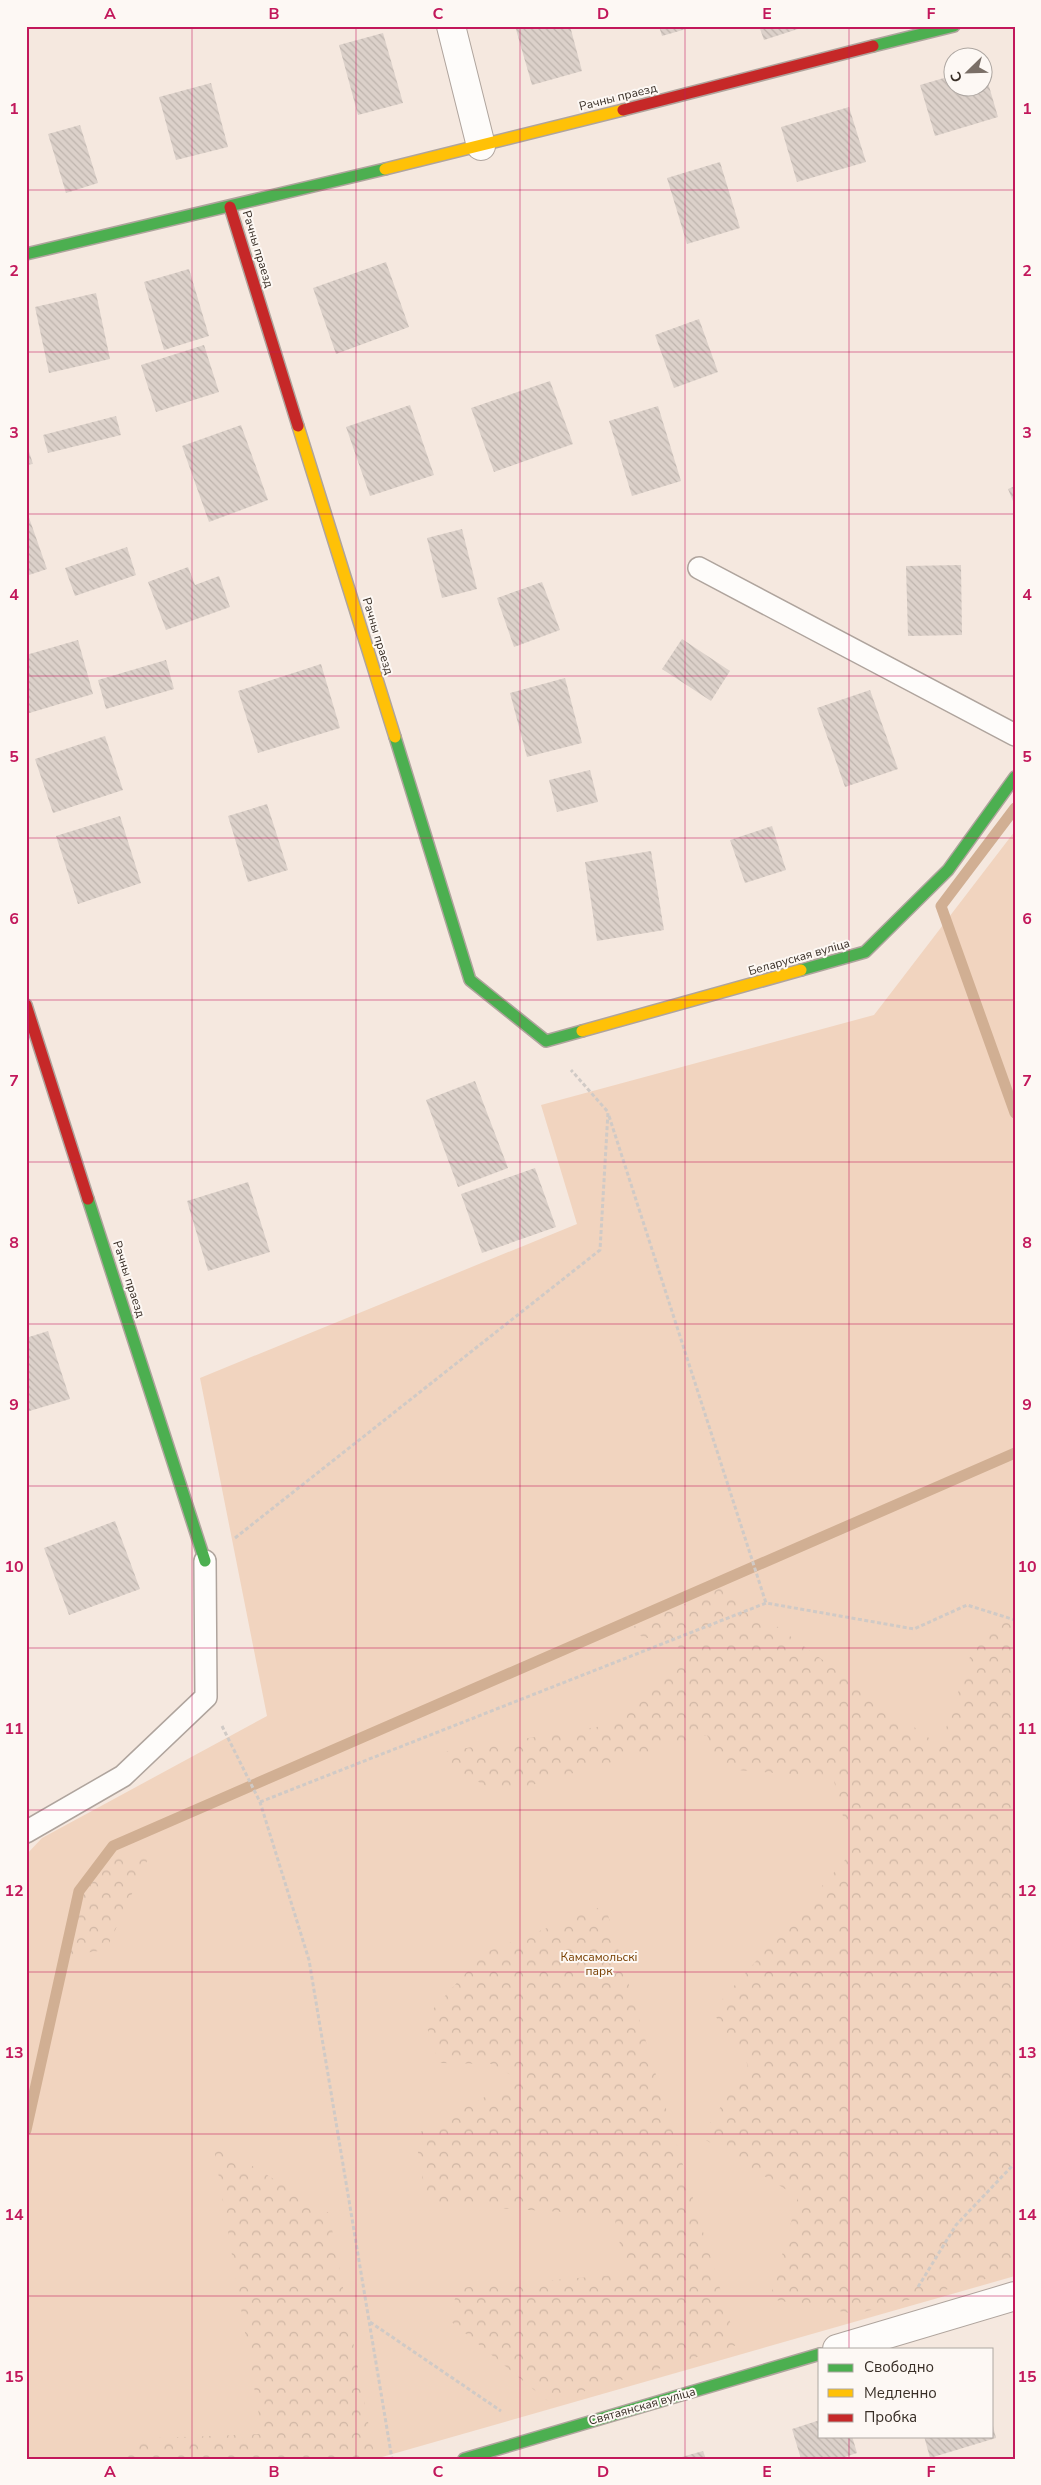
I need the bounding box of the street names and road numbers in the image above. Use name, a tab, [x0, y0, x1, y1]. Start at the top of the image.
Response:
street label: Рачны праезд	[577, 80, 659, 114]
street label: Рачны праезд	[239, 209, 277, 289]
street label: Рачны праезд	[359, 596, 397, 676]
street label: Беларуская вуліца	[746, 935, 852, 979]
street label: Рачны праезд	[109, 1239, 149, 1319]
street label: Святаянская вуліца	[587, 2383, 697, 2429]

